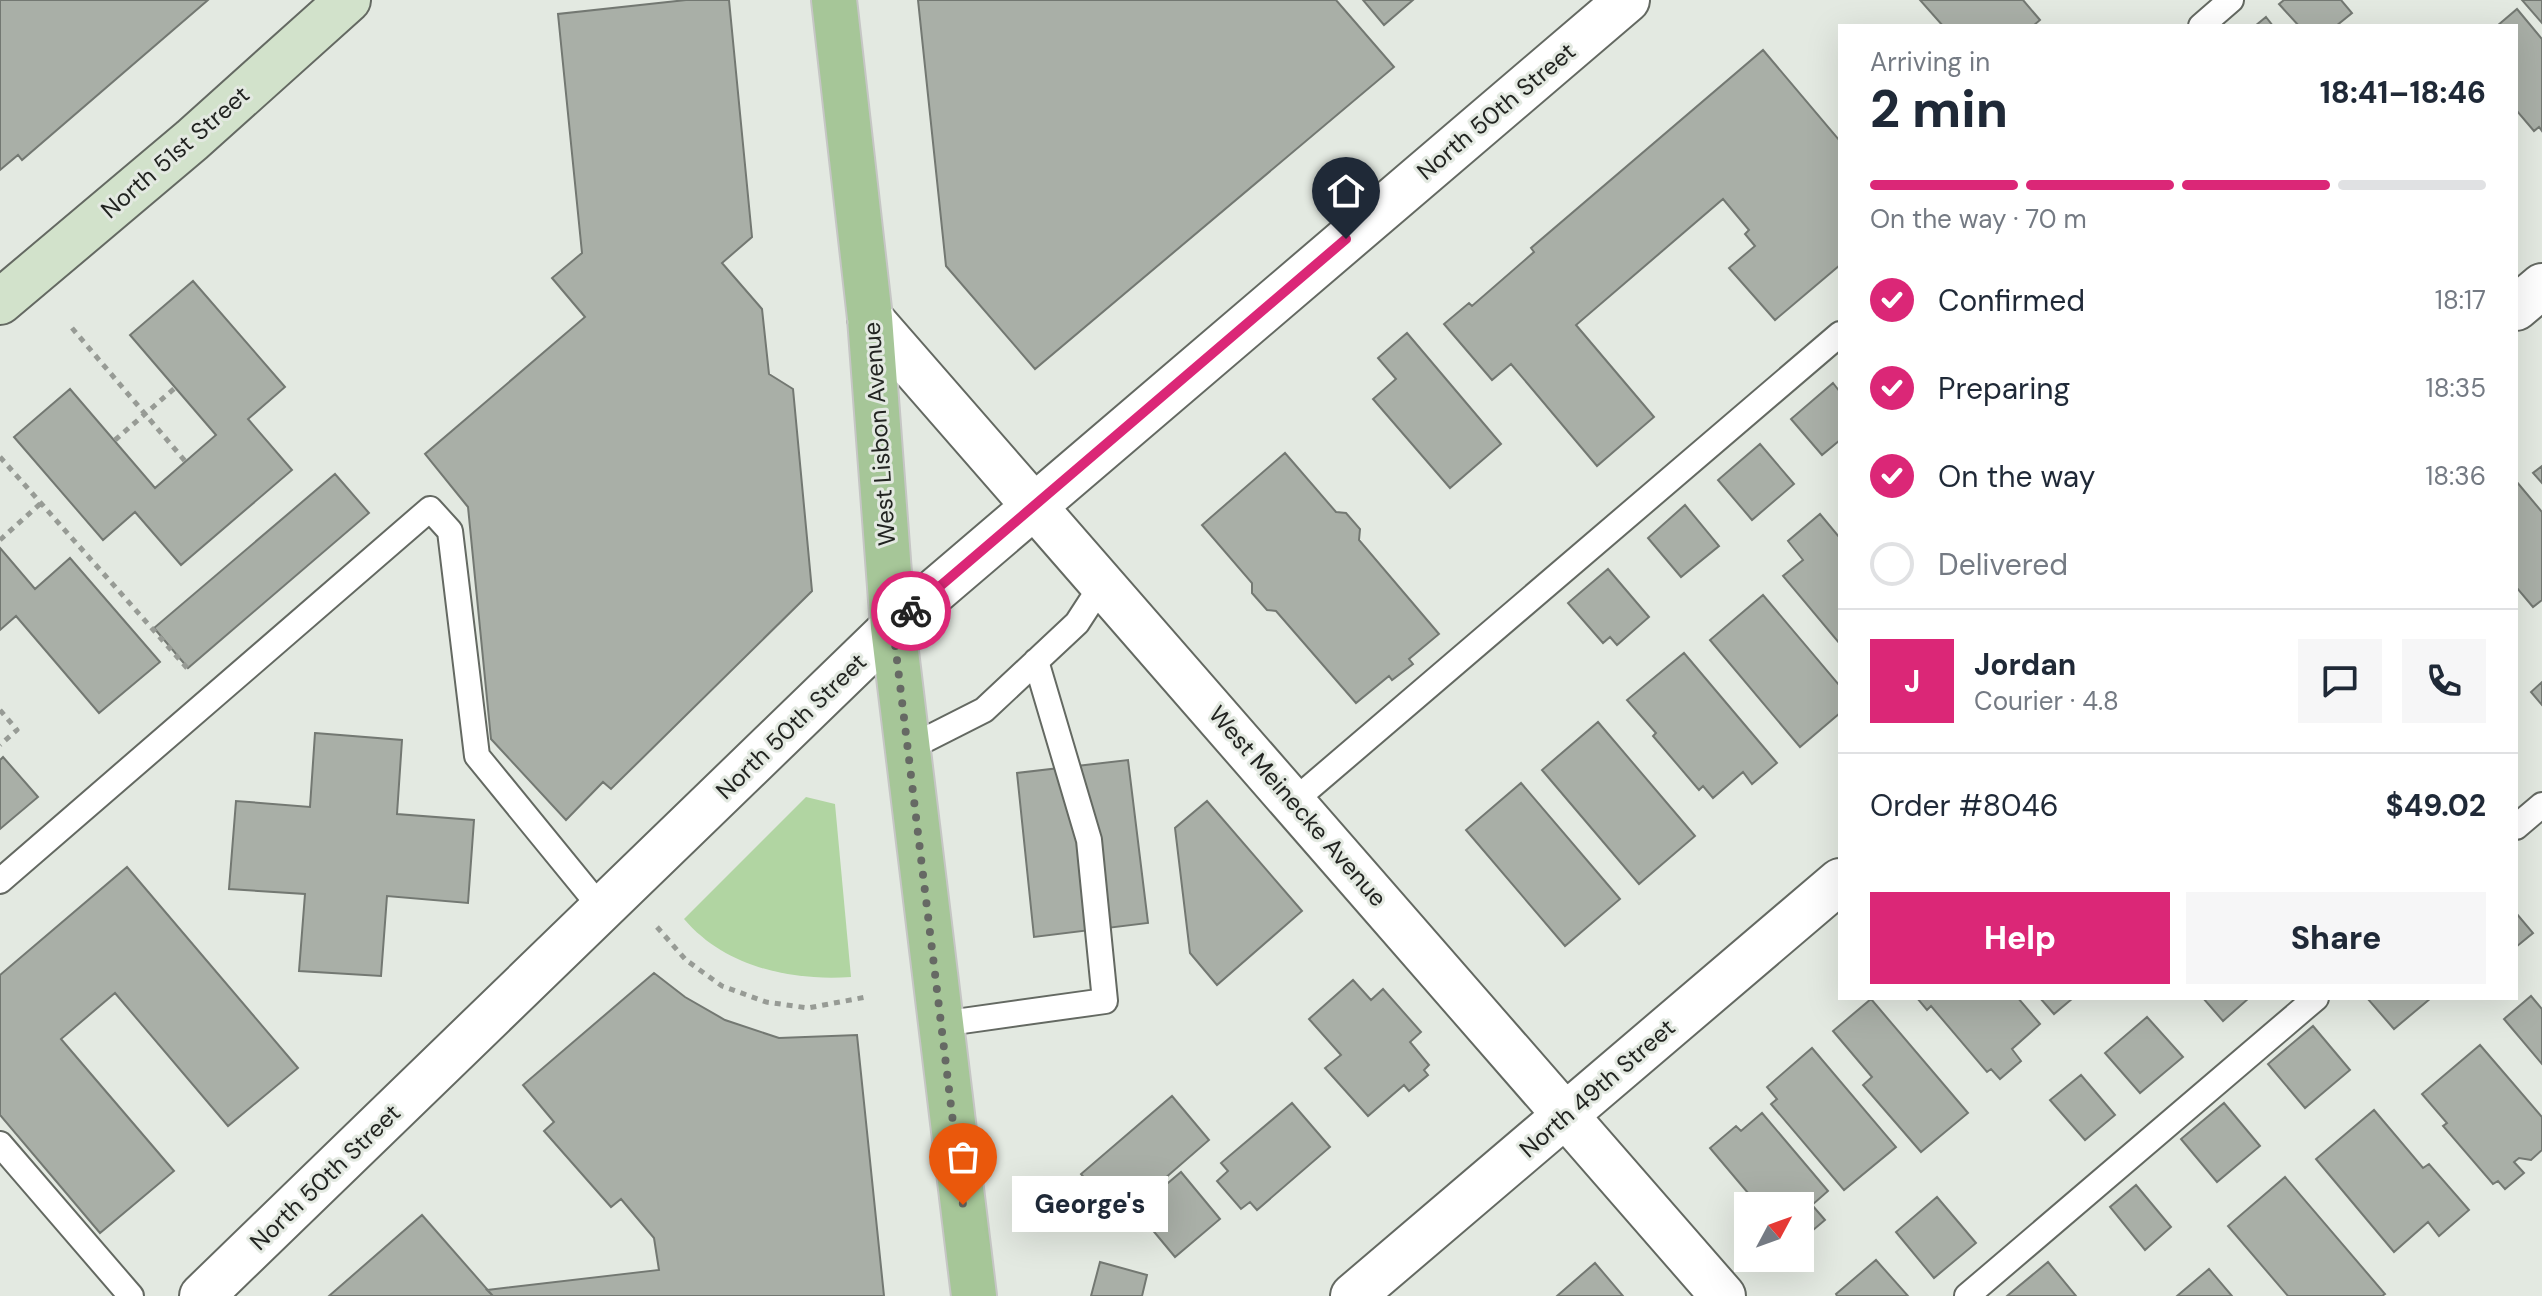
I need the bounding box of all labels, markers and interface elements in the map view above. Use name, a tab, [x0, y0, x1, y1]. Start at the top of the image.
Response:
street label: North 50th Street	[1410, 36, 1582, 186]
text: Arriving in	[1870, 45, 1990, 79]
text: 18:41–18:46	[2320, 73, 2486, 112]
text: 2 min	[1870, 75, 2008, 143]
street label: North 51st Street	[94, 79, 256, 225]
pin	[1312, 157, 1380, 239]
icon: home	[1324, 169, 1368, 213]
text: On the way · 70 m	[1870, 202, 2087, 236]
icon: check	[1870, 278, 1914, 322]
text: Confirmed	[1938, 281, 2085, 320]
text: 18:17	[2435, 283, 2486, 317]
street label: West Lisbon Avenue	[856, 321, 902, 547]
icon: check	[1870, 366, 1914, 410]
text: Preparing	[1938, 369, 2070, 408]
text: 18:35	[2426, 371, 2486, 405]
icon: check	[1870, 454, 1914, 498]
text: On the way	[1938, 457, 2095, 496]
text: 18:36	[2425, 459, 2486, 493]
text: Delivered	[1938, 545, 2068, 584]
courier	[871, 571, 951, 651]
icon: bike	[889, 589, 933, 633]
button: chat	[2298, 639, 2382, 723]
button: phone	[2402, 639, 2486, 723]
text: Jordan	[1974, 645, 2076, 684]
street label: North 50th Street	[709, 646, 873, 806]
text: J	[1904, 662, 1920, 701]
text: Courier · 4.8	[1974, 684, 2119, 718]
street label: West Meinecke Avenue	[1202, 699, 1394, 913]
text: Order #8046	[1870, 786, 2059, 825]
text: $49.02	[2386, 786, 2486, 825]
button: Help	[1870, 892, 2170, 984]
button: Share	[2186, 892, 2486, 984]
street label: North 49th Street	[1513, 1012, 1681, 1164]
street label: North 50th Street	[243, 1097, 407, 1257]
pin	[929, 1123, 997, 1205]
icon: bag	[941, 1135, 985, 1179]
callout: George's	[1011, 1177, 1167, 1233]
text: George's	[1035, 1187, 1145, 1221]
north arrow	[1734, 1192, 1814, 1272]
map controls	[1734, 1192, 1814, 1272]

